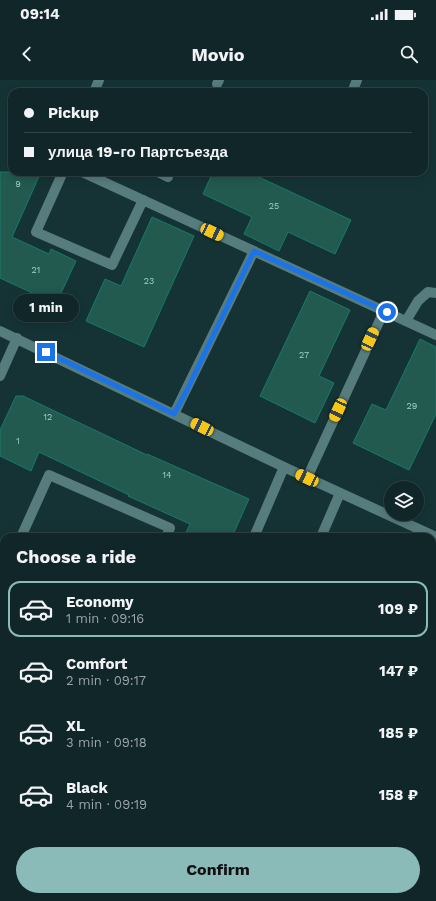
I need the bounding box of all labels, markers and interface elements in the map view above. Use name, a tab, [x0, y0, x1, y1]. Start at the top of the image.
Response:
text: 09:14	[20, 5, 60, 23]
icon: back	[16, 43, 38, 65]
icon: search	[398, 43, 420, 65]
text: Movio	[191, 44, 245, 65]
text: Pickup	[48, 104, 99, 122]
text: улица 19-го Партсъезда	[48, 143, 228, 161]
house number: 9	[15, 179, 21, 189]
house number: 25	[269, 201, 279, 211]
car	[199, 221, 225, 243]
house number: 21	[32, 265, 40, 275]
house number: 23	[144, 276, 154, 286]
callout: 1 min	[13, 294, 79, 322]
text: 1 min	[29, 300, 63, 315]
route start	[378, 303, 396, 321]
car	[359, 326, 381, 352]
route end	[37, 343, 55, 361]
house number: 27	[299, 350, 309, 360]
car	[327, 397, 349, 423]
house number: 29	[407, 401, 417, 411]
house number: 12	[44, 412, 52, 422]
car	[189, 416, 215, 438]
house number: 1	[16, 436, 20, 446]
car	[294, 467, 320, 489]
house number: 14	[162, 470, 172, 480]
map controls	[384, 481, 424, 521]
button: layers	[384, 481, 424, 521]
text: Choose a ride	[16, 546, 136, 567]
icon: car	[18, 591, 54, 627]
text: Economy	[66, 593, 133, 611]
text: 109 ₽	[378, 600, 418, 618]
text: 1 min · 09:16	[66, 611, 144, 626]
icon: car	[18, 653, 54, 689]
text: Comfort	[66, 655, 127, 673]
text: 147 ₽	[379, 662, 418, 680]
text: 2 min · 09:17	[66, 673, 146, 688]
icon: car	[18, 715, 54, 751]
text: XL	[66, 717, 85, 735]
text: 185 ₽	[379, 724, 418, 742]
text: 3 min · 09:18	[66, 735, 147, 750]
icon: car	[18, 777, 54, 813]
text: Black	[66, 779, 108, 797]
text: 158 ₽	[379, 786, 418, 804]
text: 4 min · 09:19	[66, 797, 147, 812]
button: Confirm	[16, 847, 420, 893]

